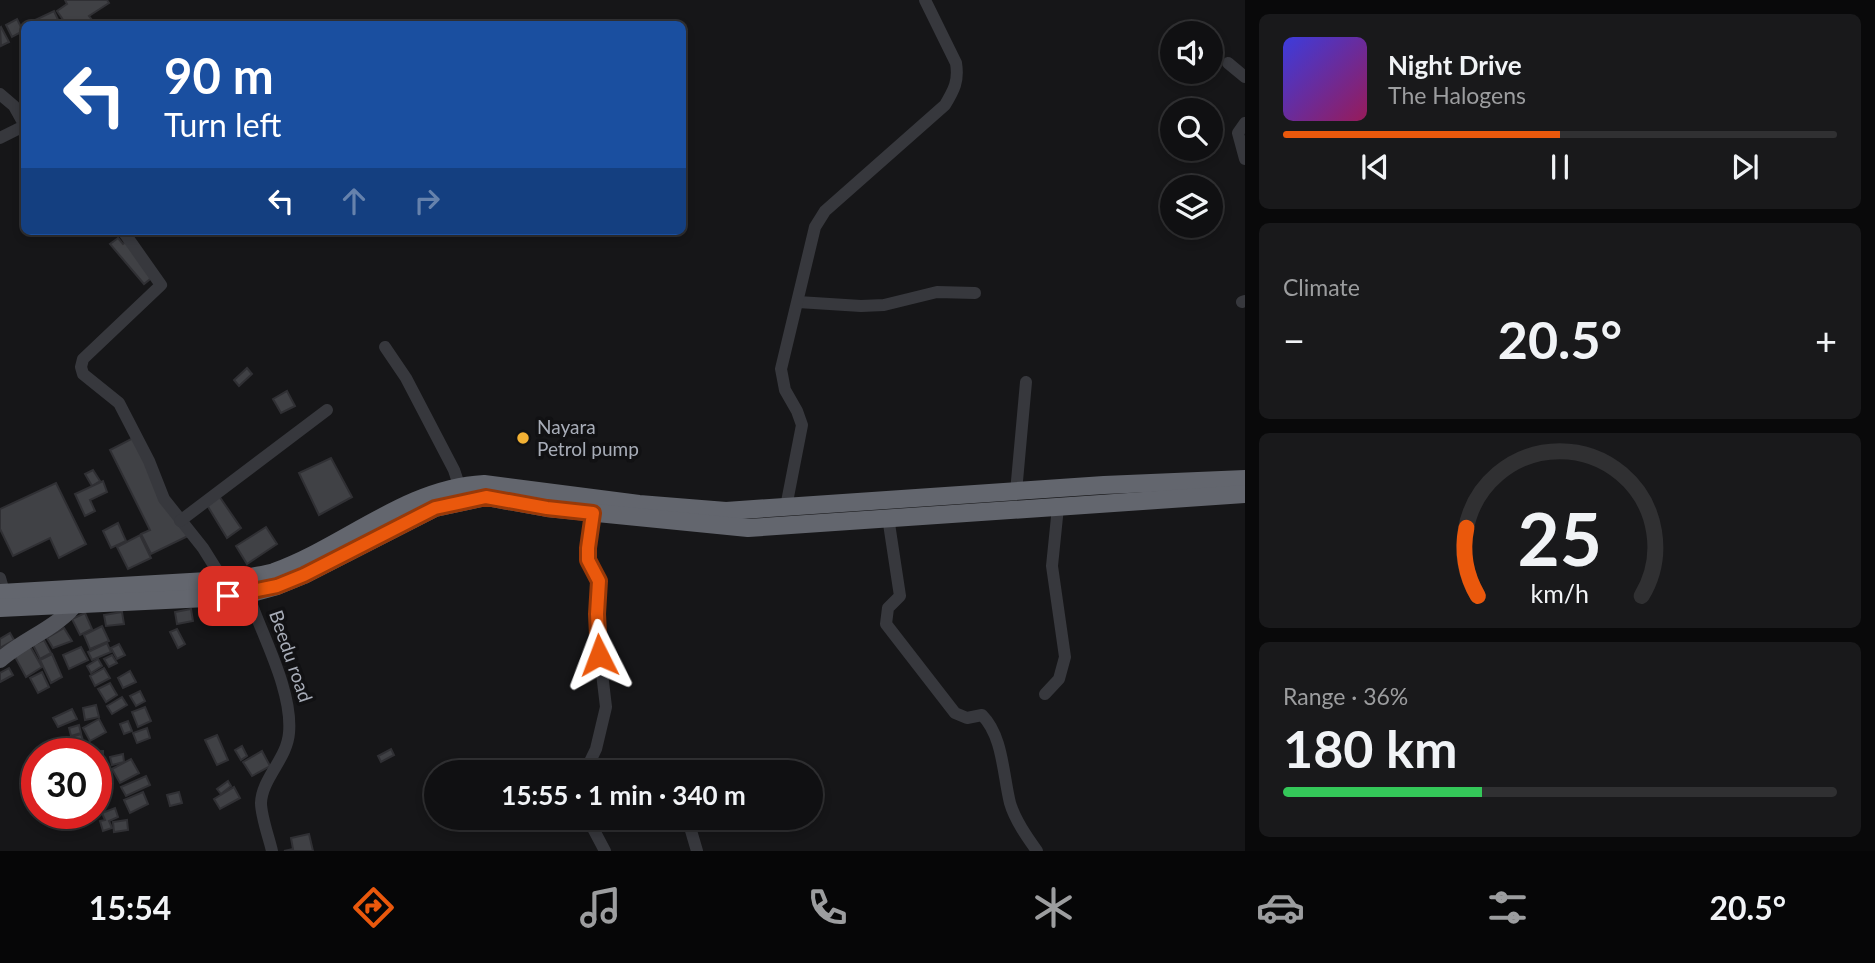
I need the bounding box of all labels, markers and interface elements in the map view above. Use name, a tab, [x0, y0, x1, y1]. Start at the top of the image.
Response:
map controls	[1160, 21, 1223, 238]
button: sound	[1160, 21, 1223, 84]
text: 90 m	[164, 46, 274, 104]
icon: left	[49, 49, 140, 140]
text: Night Drive	[1388, 49, 1522, 81]
text: The Halogens	[1388, 81, 1526, 109]
button: search	[1160, 98, 1223, 161]
text: Turn left	[164, 105, 281, 144]
icon: previous	[1356, 148, 1394, 186]
icon: pause	[1541, 148, 1579, 186]
icon: next	[1726, 148, 1764, 186]
button: layers	[1160, 175, 1223, 238]
icon: left	[262, 182, 300, 220]
icon: ahead	[335, 182, 373, 220]
icon: right	[408, 182, 446, 220]
text: Climate	[1283, 273, 1360, 301]
text: 20.5°	[1498, 308, 1622, 370]
text: −	[1283, 317, 1305, 363]
text: +	[1815, 317, 1837, 363]
place label: Nayara Petrol pump	[537, 415, 639, 460]
marker: Nayara Petrol pump	[515, 430, 531, 446]
text: 25	[1518, 495, 1602, 583]
pin	[198, 566, 258, 626]
icon: arrive	[209, 577, 247, 615]
text: km/h	[1531, 578, 1589, 608]
street label: Beedu road	[265, 607, 318, 705]
position arrow	[562, 618, 636, 692]
text: Range · 36%	[1283, 682, 1408, 710]
text: 180 km	[1283, 717, 1457, 779]
speed limit sign: 30	[21, 738, 112, 829]
text: 15:55 · 1 min · 340 m	[501, 779, 746, 811]
icon: directions	[349, 883, 398, 932]
icon: music	[576, 883, 625, 932]
icon: phone	[803, 883, 852, 932]
icon: climate	[1029, 883, 1078, 932]
icon: car	[1256, 883, 1305, 932]
icon: filters	[1483, 883, 1532, 932]
text: 15:54	[89, 888, 171, 927]
text: 20.5°	[1709, 888, 1786, 927]

